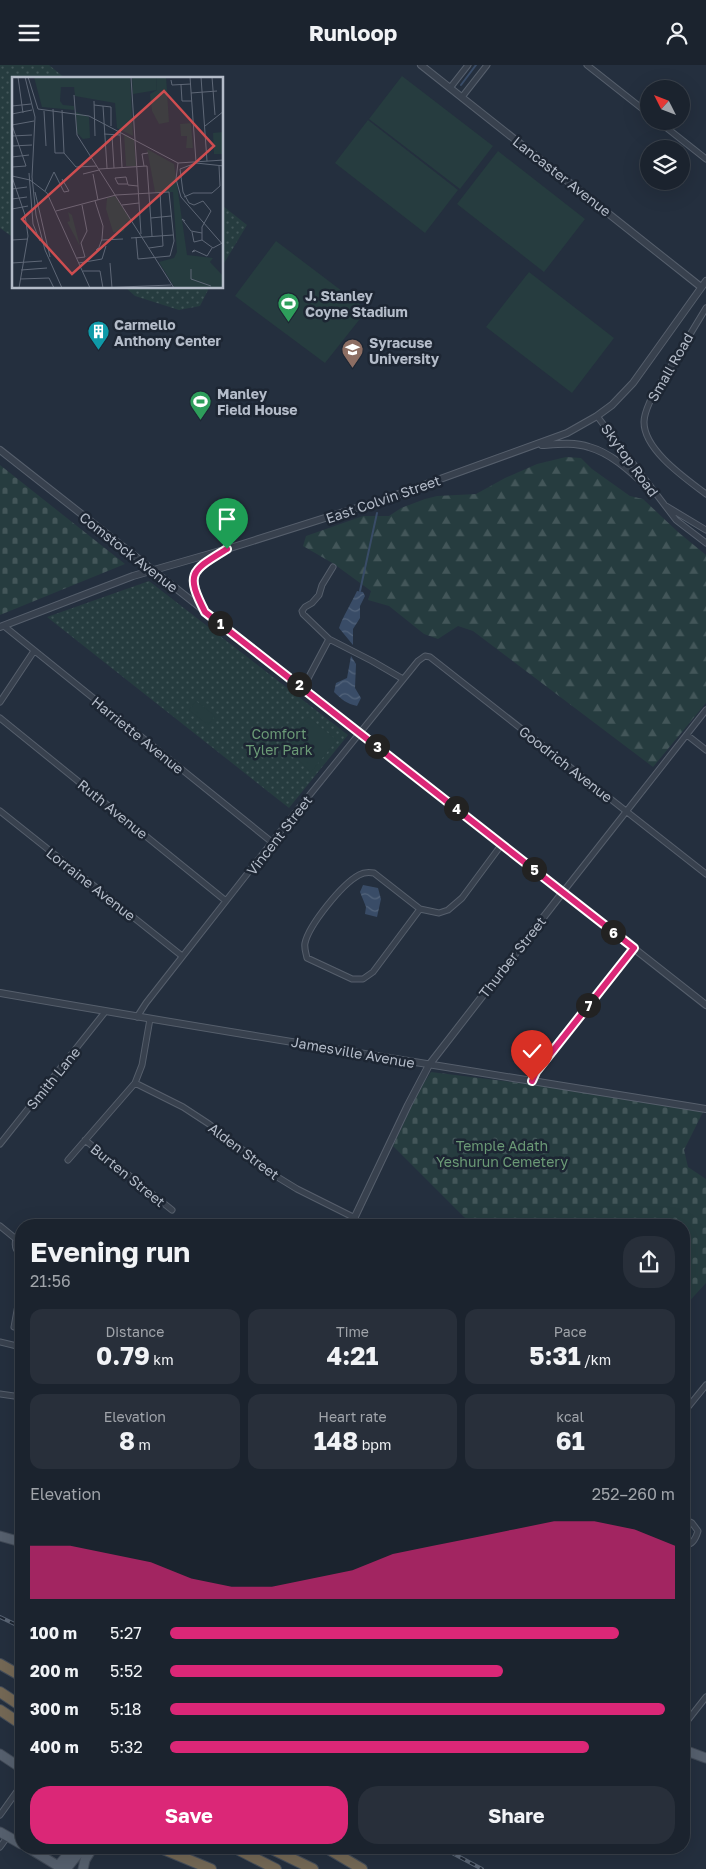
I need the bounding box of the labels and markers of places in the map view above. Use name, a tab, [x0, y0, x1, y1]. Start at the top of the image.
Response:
place label: J. Stanley Coyne Stadium	[305, 287, 408, 320]
sports icon: J. Stanley Coyne Stadium	[277, 291, 301, 322]
place label: Carmello Anthony Center	[114, 316, 222, 349]
building icon: Carmello Anthony Center	[86, 320, 110, 351]
place label: Syracuse University	[369, 334, 440, 367]
school or university icon: Syracuse University	[341, 338, 365, 369]
place label: Manley Field House	[217, 385, 298, 418]
sports icon: Manley Field House	[189, 389, 213, 420]
pin	[206, 498, 248, 549]
pin: 1	[208, 611, 232, 635]
pin: 2	[286, 671, 312, 697]
pin: 3	[364, 733, 390, 759]
pin: 4	[444, 795, 468, 821]
pin: 5	[522, 857, 546, 881]
pin: 6	[600, 919, 626, 945]
pin: 7	[576, 993, 600, 1017]
pin	[511, 1030, 553, 1081]

